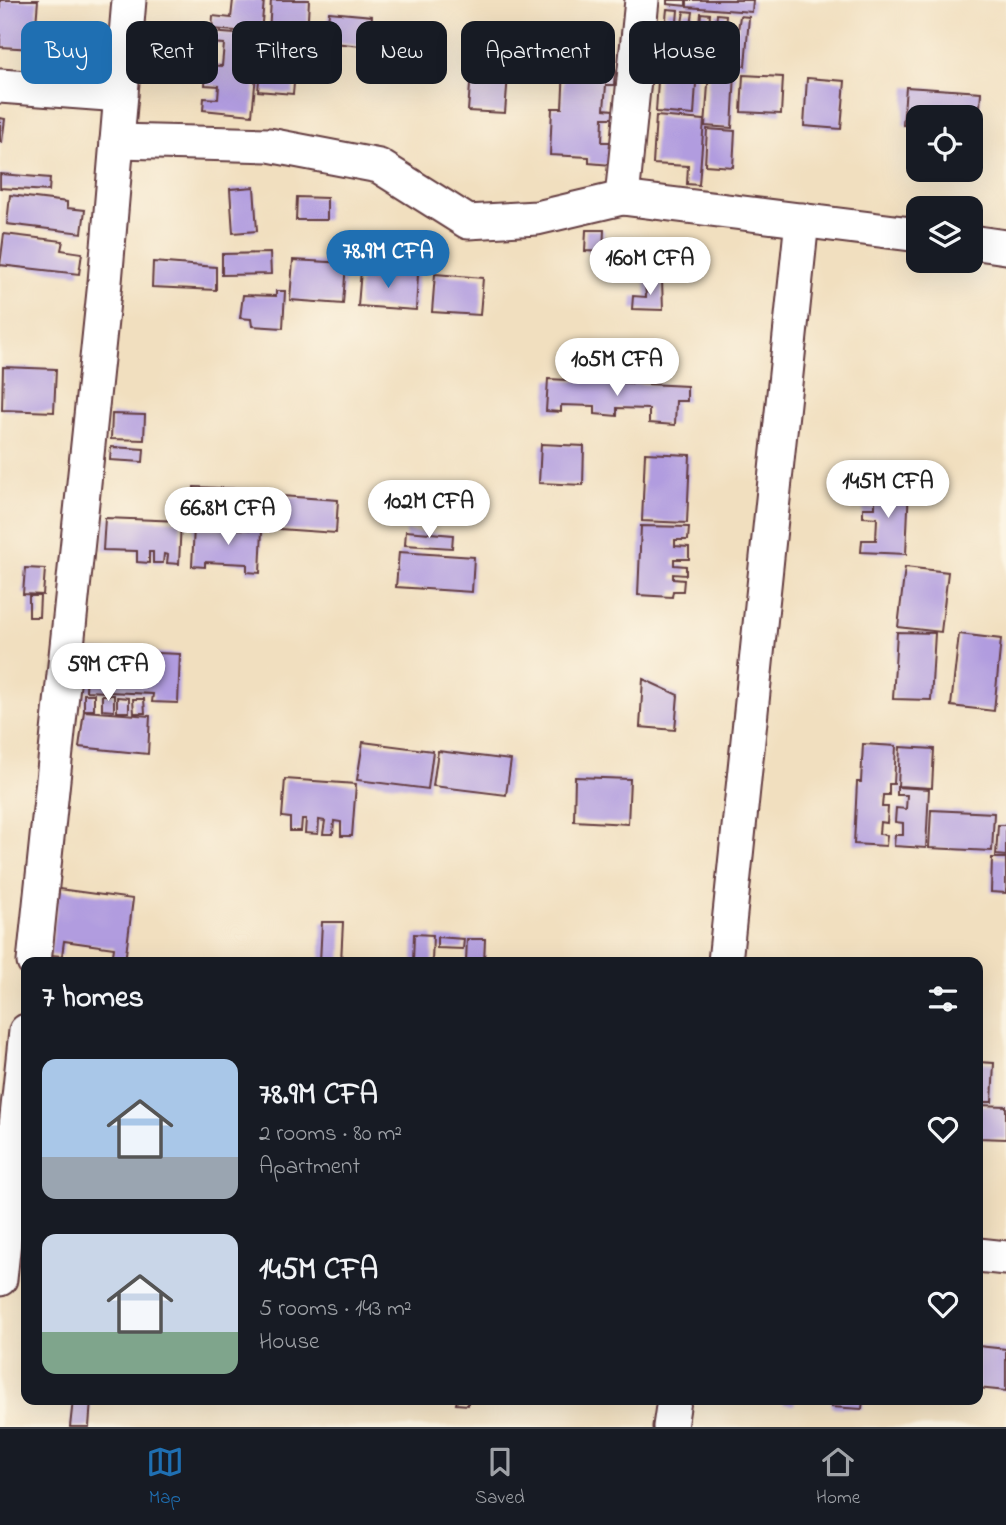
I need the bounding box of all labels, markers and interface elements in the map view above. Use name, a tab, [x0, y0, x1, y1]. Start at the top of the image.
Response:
chip: Buy	[21, 21, 112, 84]
chip: Rent	[126, 21, 218, 84]
chip: Filters	[232, 21, 342, 84]
chip: New	[356, 21, 447, 84]
chip: Apartment	[461, 21, 615, 84]
chip: House	[629, 21, 740, 84]
map controls	[906, 105, 983, 273]
button: locate	[906, 105, 983, 182]
button: layers	[906, 196, 983, 273]
pin: 78.9M CFA	[308, 230, 468, 290]
text: 78.9M CFA	[342, 236, 434, 269]
pin: 160M CFA	[578, 238, 722, 297]
text: 160M CFA	[606, 243, 694, 276]
pin: 105M CFA	[545, 338, 689, 398]
text: 105M CFA	[571, 344, 663, 377]
pin: 145M CFA	[816, 461, 960, 520]
text: 145M CFA	[842, 466, 934, 499]
pin: 102M CFA	[357, 480, 501, 540]
text: 102M CFA	[384, 486, 474, 519]
pin: 66.8M CFA	[148, 488, 308, 547]
text: 66.8M CFA	[181, 493, 275, 526]
pin: 59M CFA	[43, 644, 173, 703]
text: 59M CFA	[67, 649, 149, 682]
text: 7 homes	[42, 977, 144, 1021]
icon: filters	[924, 980, 962, 1018]
text: 78.9M CFA	[259, 1074, 378, 1118]
icon: home	[98, 1087, 182, 1171]
icon: heart	[924, 1110, 962, 1148]
text: 2 rooms · 80 m²	[259, 1118, 402, 1151]
text: Apartment	[259, 1151, 360, 1184]
text: 145M CFA	[259, 1249, 378, 1293]
icon: home	[98, 1262, 182, 1346]
icon: heart	[924, 1285, 962, 1323]
text: 5 rooms · 143 m²	[259, 1293, 412, 1326]
text: House	[259, 1326, 319, 1359]
tab: Map	[146, 1443, 184, 1512]
tab: Saved	[475, 1443, 525, 1512]
tab: Home	[816, 1443, 860, 1512]

